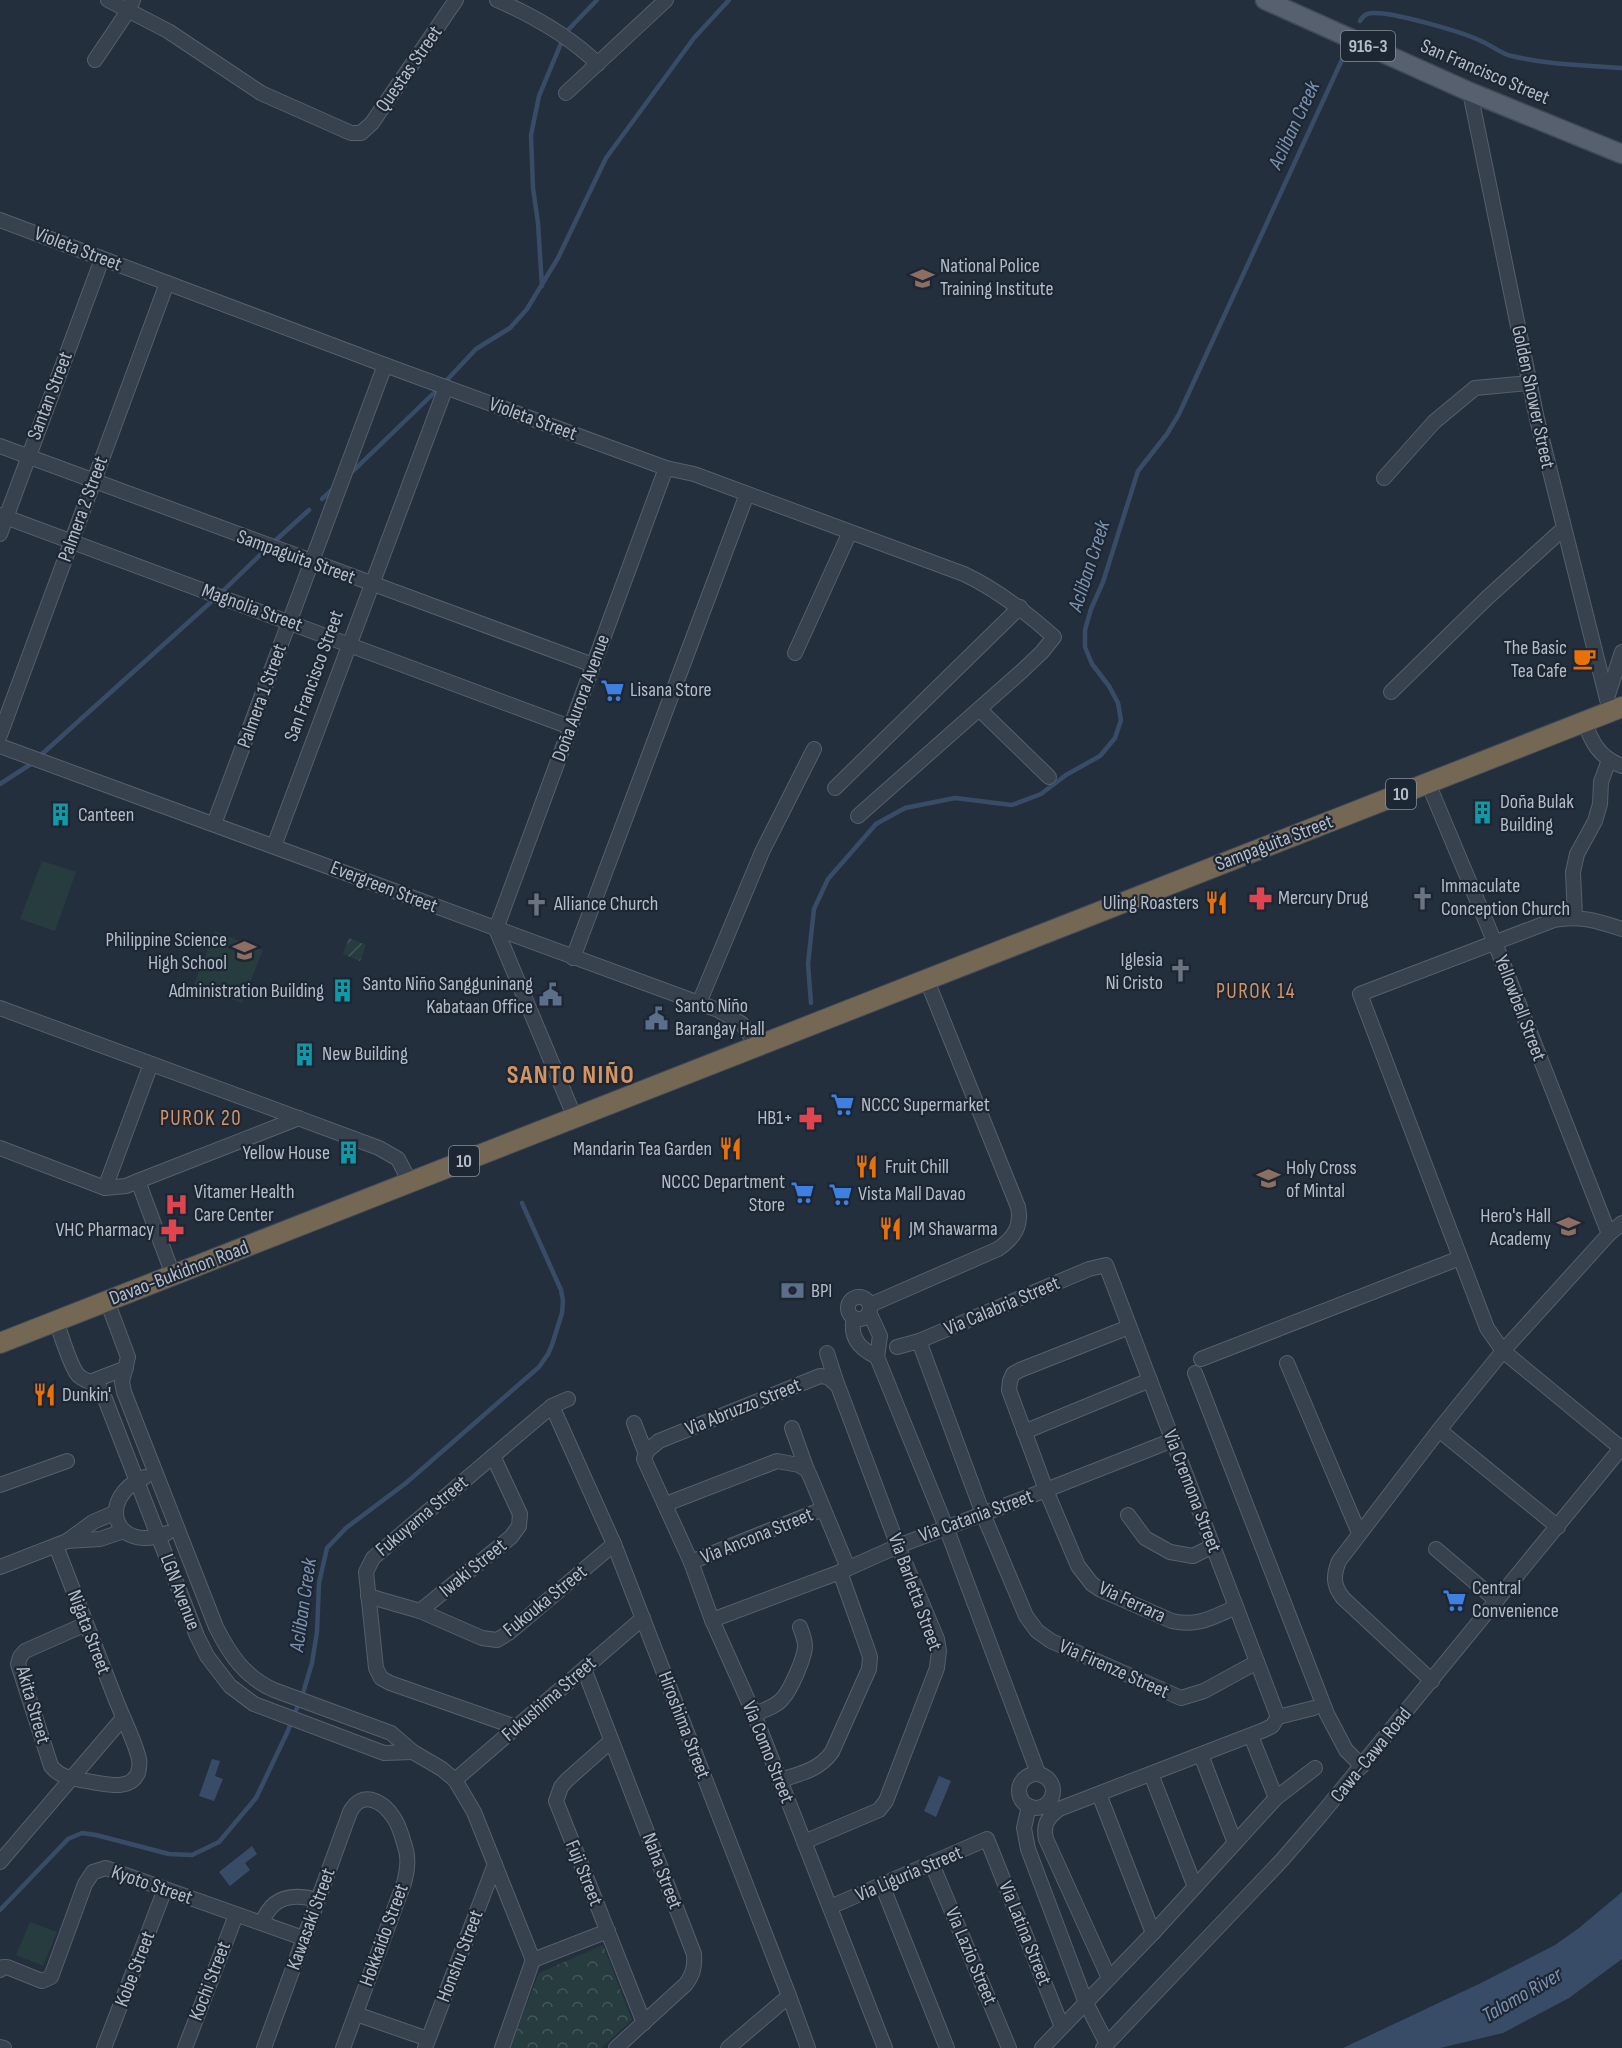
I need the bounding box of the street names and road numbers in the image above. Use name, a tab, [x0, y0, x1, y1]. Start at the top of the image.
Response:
street label: Questas Street	[371, 21, 447, 117]
road number: 916-3	[1341, 31, 1395, 61]
street label: San Francisco Street	[1417, 34, 1553, 110]
street label: Violeta Street	[31, 221, 125, 277]
street label: Golden Shower Street	[1506, 323, 1560, 471]
street label: Santan Street	[22, 348, 78, 444]
street label: Violeta Street	[486, 392, 580, 446]
street label: Palmera 2 Street	[53, 453, 113, 565]
street label: Sampaguita Street	[234, 524, 358, 590]
street label: Magnolia Street	[198, 579, 306, 637]
street label: San Francisco Street	[279, 607, 349, 745]
street label: Doña Aurora Avenue	[547, 631, 615, 765]
street label: Palmera 1 Street	[232, 641, 292, 751]
road number: 10	[1386, 779, 1416, 809]
street label: Sampaguita Street	[1212, 810, 1336, 876]
street label: Evergreen Street	[327, 856, 441, 918]
street label: Yellowbell Street	[1489, 952, 1551, 1064]
road number: 10	[449, 1146, 479, 1176]
street label: Davao-Bukidnon Road	[106, 1235, 252, 1311]
street label: Via Calabria Street	[941, 1271, 1063, 1341]
street label: Via Abruzzo Street	[682, 1373, 804, 1441]
street label: Via Cremona Street	[1158, 1426, 1226, 1556]
street label: Fukuyama Street	[371, 1471, 473, 1561]
street label: Via Catania Street	[916, 1484, 1036, 1548]
street label: Via Ancona Street	[697, 1503, 817, 1569]
street label: Via Barletta Street	[883, 1530, 947, 1654]
street label: Iwaki Street	[435, 1534, 511, 1602]
street label: LGN Avenue	[155, 1551, 205, 1633]
street label: Fukouka Street	[498, 1560, 592, 1642]
street label: Via Ferrara	[1095, 1576, 1169, 1628]
street label: Nigata Street	[62, 1586, 116, 1678]
street label: Via Firenze Street	[1055, 1634, 1173, 1704]
street label: Fukushima Street	[497, 1651, 601, 1747]
street label: Akita Street	[10, 1663, 55, 1746]
street label: Hiroshima Street	[653, 1668, 715, 1782]
street label: Via Como Street	[737, 1697, 799, 1807]
street label: Cawa-Cawa Road	[1325, 1703, 1417, 1807]
street label: Naha Street	[637, 1830, 687, 1912]
street label: Fuji Street	[560, 1837, 608, 1909]
street label: Via Liguria Street	[852, 1841, 966, 1907]
street label: Kyoto Street	[108, 1860, 196, 1910]
street label: Kawasaki Street	[281, 1865, 341, 1973]
street label: Via Latina Street	[993, 1877, 1057, 1989]
street label: Hokkaido Street	[354, 1881, 414, 1989]
street label: Via Lazio Street	[940, 1904, 1002, 2008]
street label: Honshu Street	[432, 1907, 488, 2005]
street label: Kobe Street	[110, 1928, 160, 2010]
street label: Kochi Street	[184, 1938, 236, 2024]

